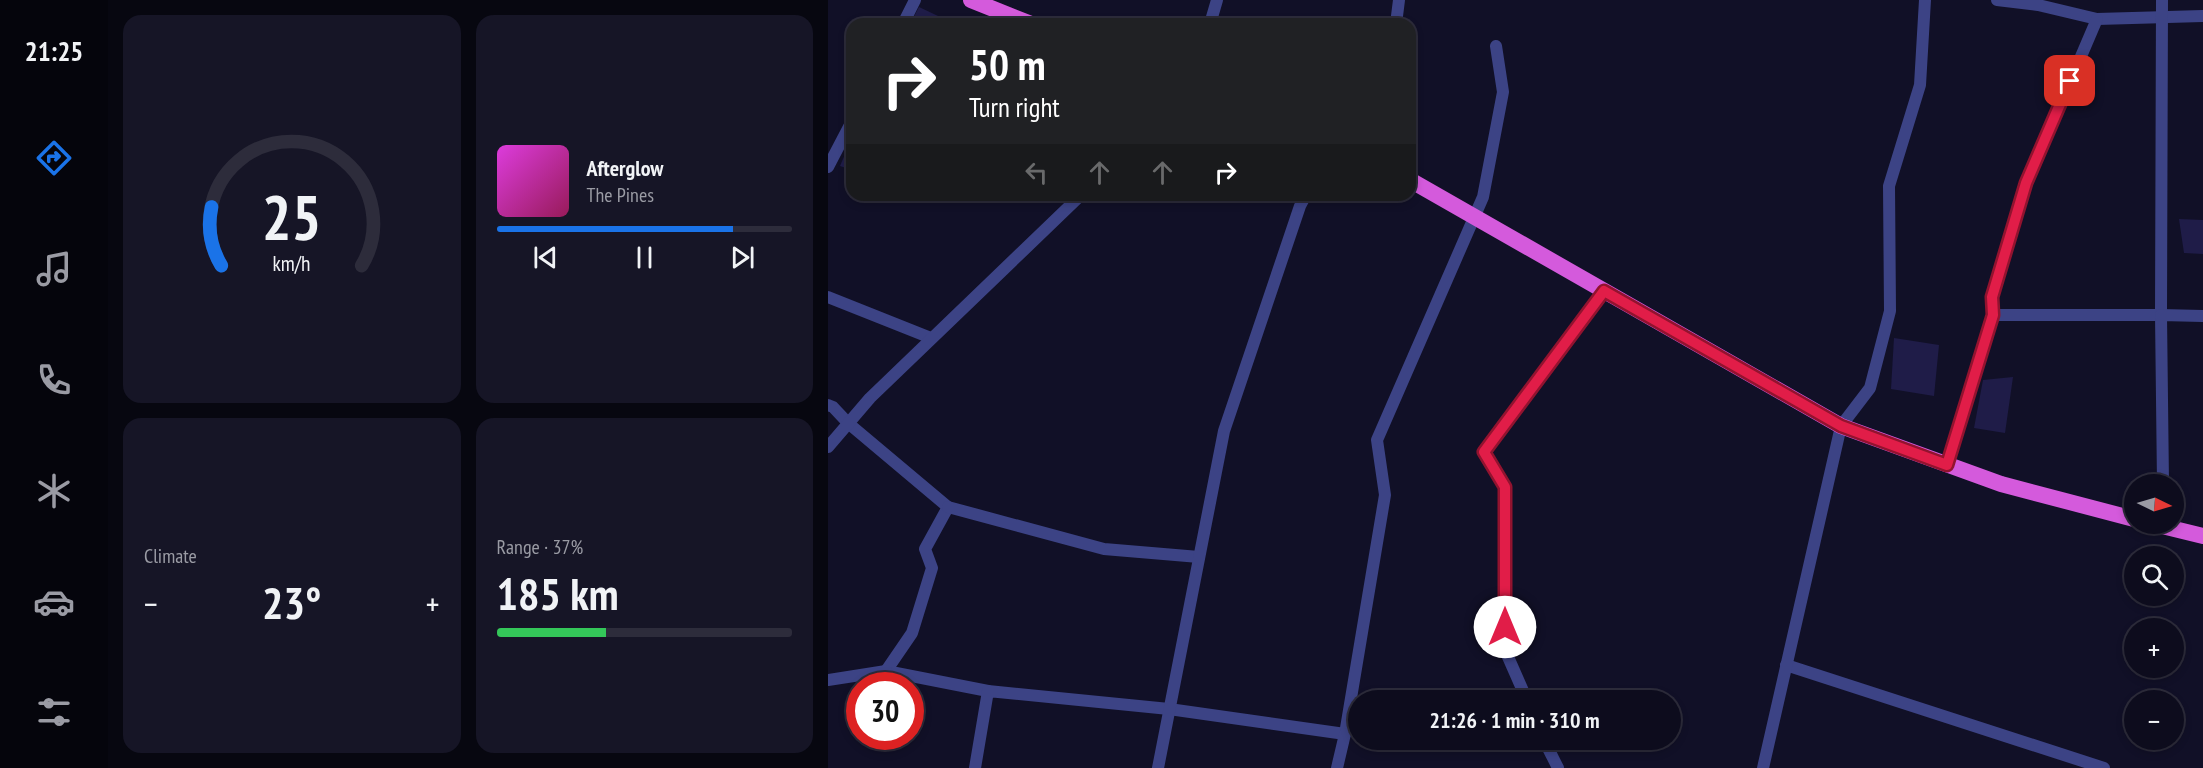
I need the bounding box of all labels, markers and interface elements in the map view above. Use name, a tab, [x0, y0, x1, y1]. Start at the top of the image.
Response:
text: 21:25	[25, 34, 83, 68]
text: 50 m	[969, 37, 1046, 92]
icon: right	[870, 42, 948, 120]
pin	[2044, 55, 2095, 106]
icon: arrive	[2053, 64, 2086, 97]
text: Turn right	[969, 90, 1060, 124]
icon: directions	[33, 137, 75, 179]
text: Afterglow	[587, 154, 663, 182]
icon: left	[1020, 156, 1053, 189]
icon: ahead	[1083, 156, 1116, 189]
icon: ahead	[1146, 156, 1179, 189]
icon: right	[1209, 156, 1242, 189]
text: 25	[262, 176, 322, 257]
text: The Pines	[587, 182, 654, 208]
icon: previous	[529, 241, 562, 274]
icon: pause	[628, 241, 661, 274]
icon: next	[726, 241, 759, 274]
icon: music	[33, 248, 75, 290]
text: km/h	[273, 250, 311, 278]
icon: phone	[33, 359, 75, 401]
icon: climate	[33, 470, 75, 512]
north arrow	[2124, 474, 2184, 534]
map controls	[2124, 474, 2184, 750]
text: Range · 37%	[497, 534, 583, 560]
text: Climate	[144, 543, 197, 569]
button: search	[2124, 546, 2184, 606]
text: 185 km	[497, 564, 619, 622]
text: 23°	[262, 573, 321, 631]
icon: car	[33, 581, 75, 623]
text: −	[144, 582, 158, 625]
text: +	[426, 582, 440, 625]
position arrow	[1473, 595, 1537, 659]
button: +	[2124, 618, 2184, 678]
speed limit sign: 30	[846, 672, 924, 750]
button: −	[2124, 690, 2184, 750]
icon: filters	[33, 691, 75, 733]
text: 21:26 · 1 min · 310 m	[1429, 706, 1600, 734]

